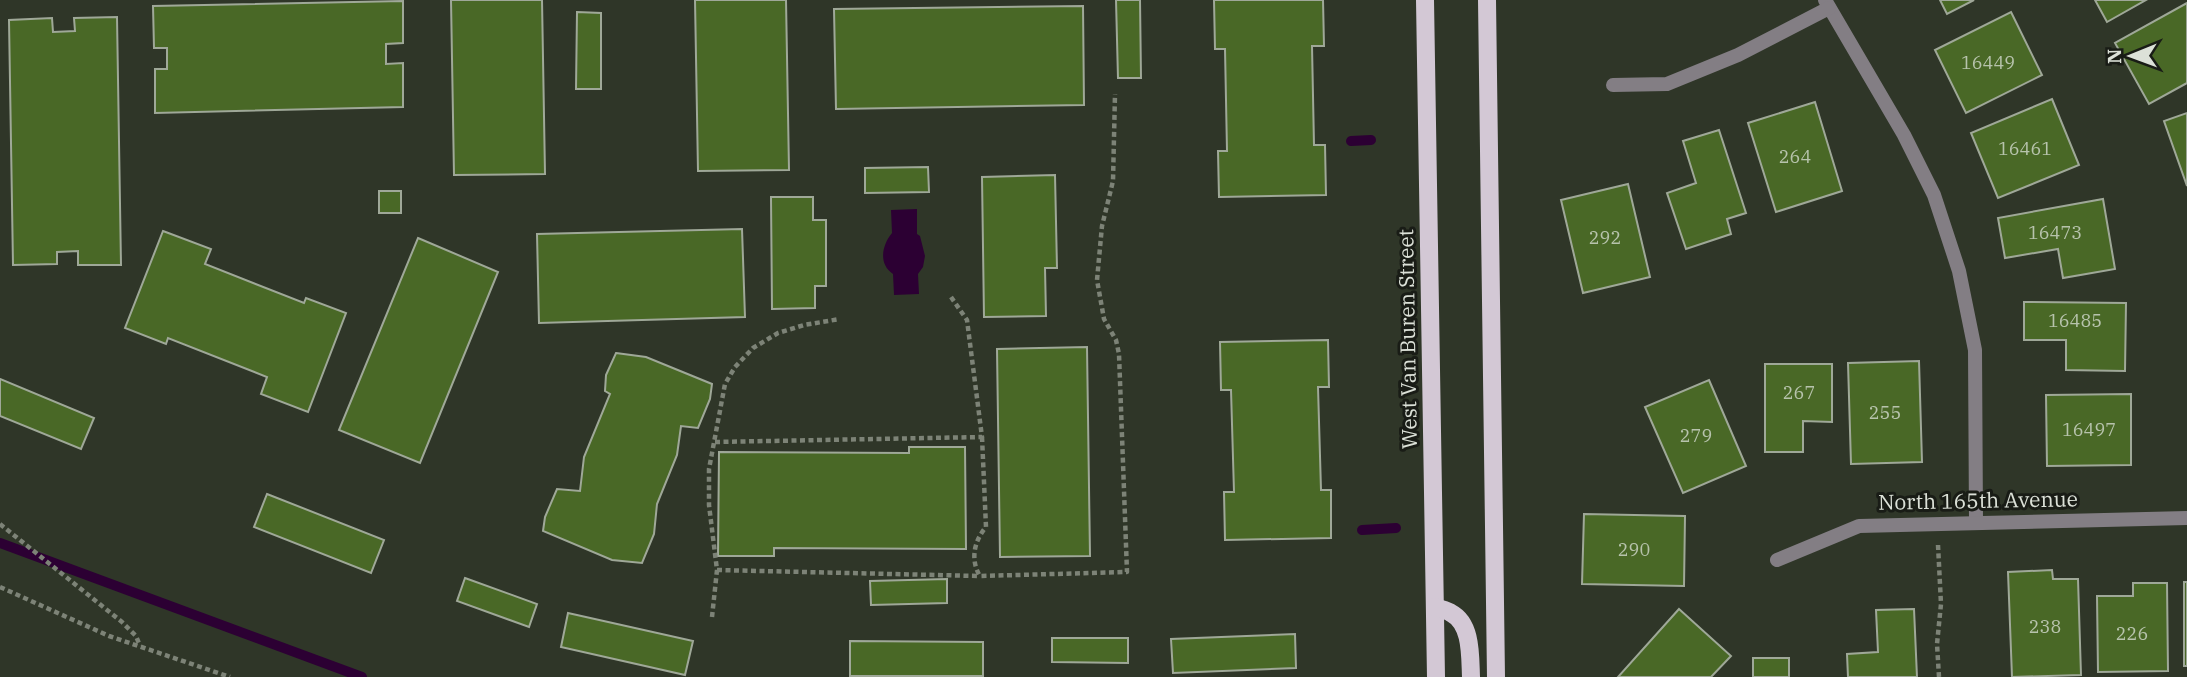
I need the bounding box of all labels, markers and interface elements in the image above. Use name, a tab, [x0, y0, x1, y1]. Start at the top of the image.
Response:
north arrow	[2096, 21, 2166, 91]
text: N	[2102, 49, 2126, 64]
house number: 16449	[1961, 51, 2015, 74]
house number: 16461	[1998, 137, 2052, 160]
house number: 264	[1779, 145, 1811, 168]
house number: 16473	[2028, 221, 2082, 244]
house number: 292	[1589, 226, 1621, 249]
street label: West Van Buren Street	[1391, 229, 1423, 449]
house number: 16485	[2048, 309, 2102, 332]
house number: 267	[1783, 381, 1815, 404]
house number: 255	[1869, 401, 1901, 424]
house number: 16497	[2062, 418, 2116, 441]
house number: 279	[1680, 424, 1712, 447]
street label: North 165th Avenue	[1878, 484, 2078, 516]
house number: 290	[1618, 538, 1650, 561]
house number: 238	[2029, 615, 2061, 638]
house number: 226	[2116, 622, 2148, 645]

